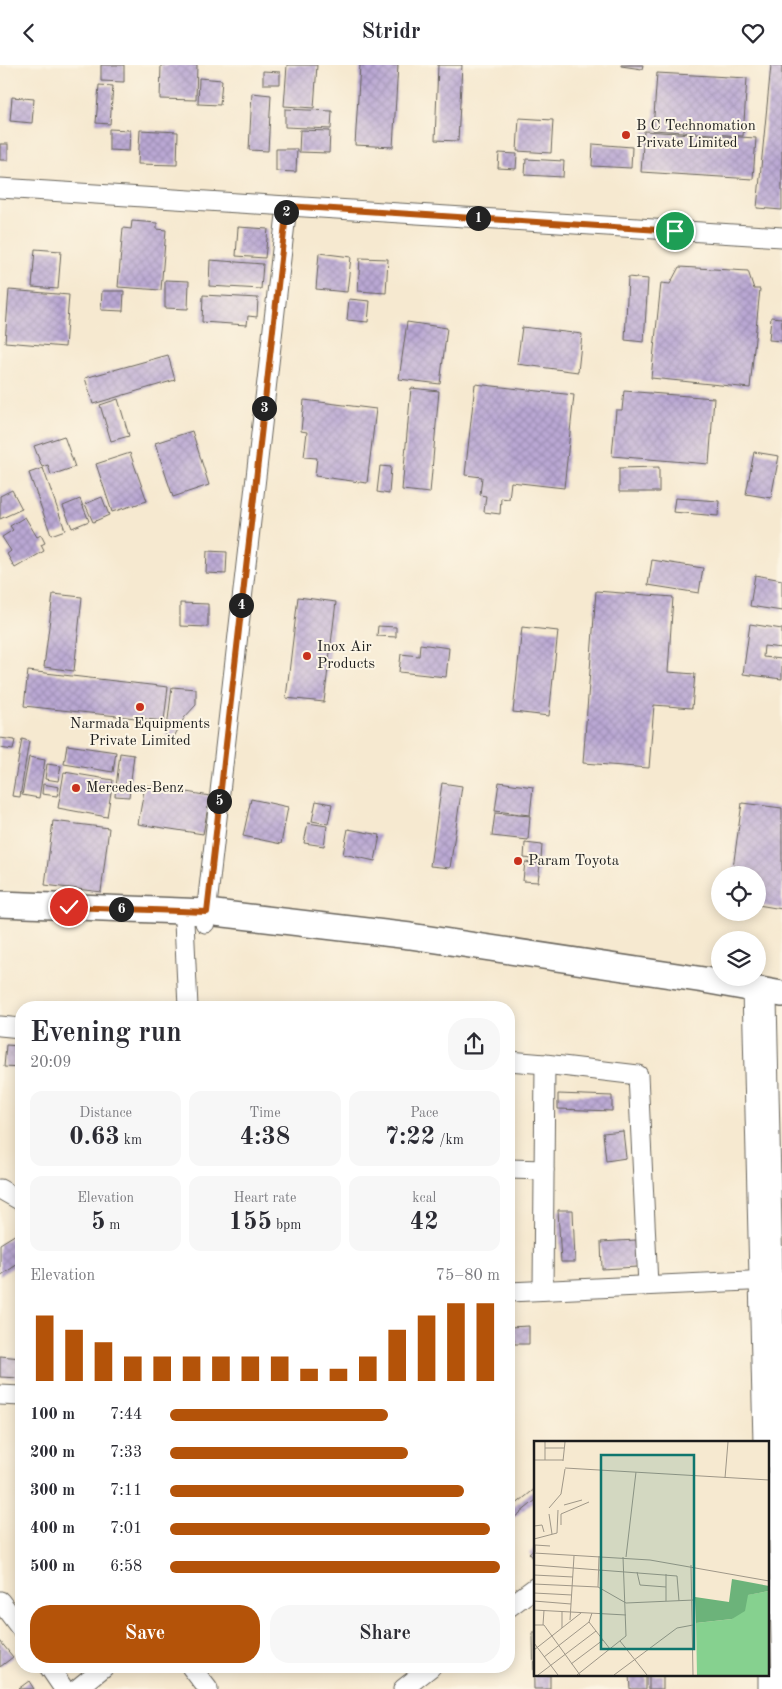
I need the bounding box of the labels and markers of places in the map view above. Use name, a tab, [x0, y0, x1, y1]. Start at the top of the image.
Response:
place label: B C Technomation Private Limited	[636, 119, 756, 151]
marker: B C Technomation Private Limited	[620, 129, 632, 141]
pin: 2	[274, 199, 298, 225]
pin: 1	[466, 205, 490, 231]
pin	[654, 210, 696, 252]
pin: 3	[252, 395, 276, 421]
pin: 4	[228, 593, 254, 617]
place label: Inox Air Products	[317, 640, 375, 672]
marker: Inox Air Products	[301, 650, 313, 662]
marker: Narmada Equipments Private Limited	[134, 701, 146, 713]
place label: Narmada Equipments Private Limited	[70, 717, 210, 749]
place label: Mercedes-Benz	[86, 781, 184, 796]
marker: Mercedes-Benz	[70, 782, 82, 794]
pin: 5	[206, 789, 232, 813]
place label: Param Toyota	[528, 854, 620, 869]
marker: Param Toyota	[512, 855, 524, 867]
pin	[48, 886, 90, 928]
pin: 6	[108, 897, 134, 921]

